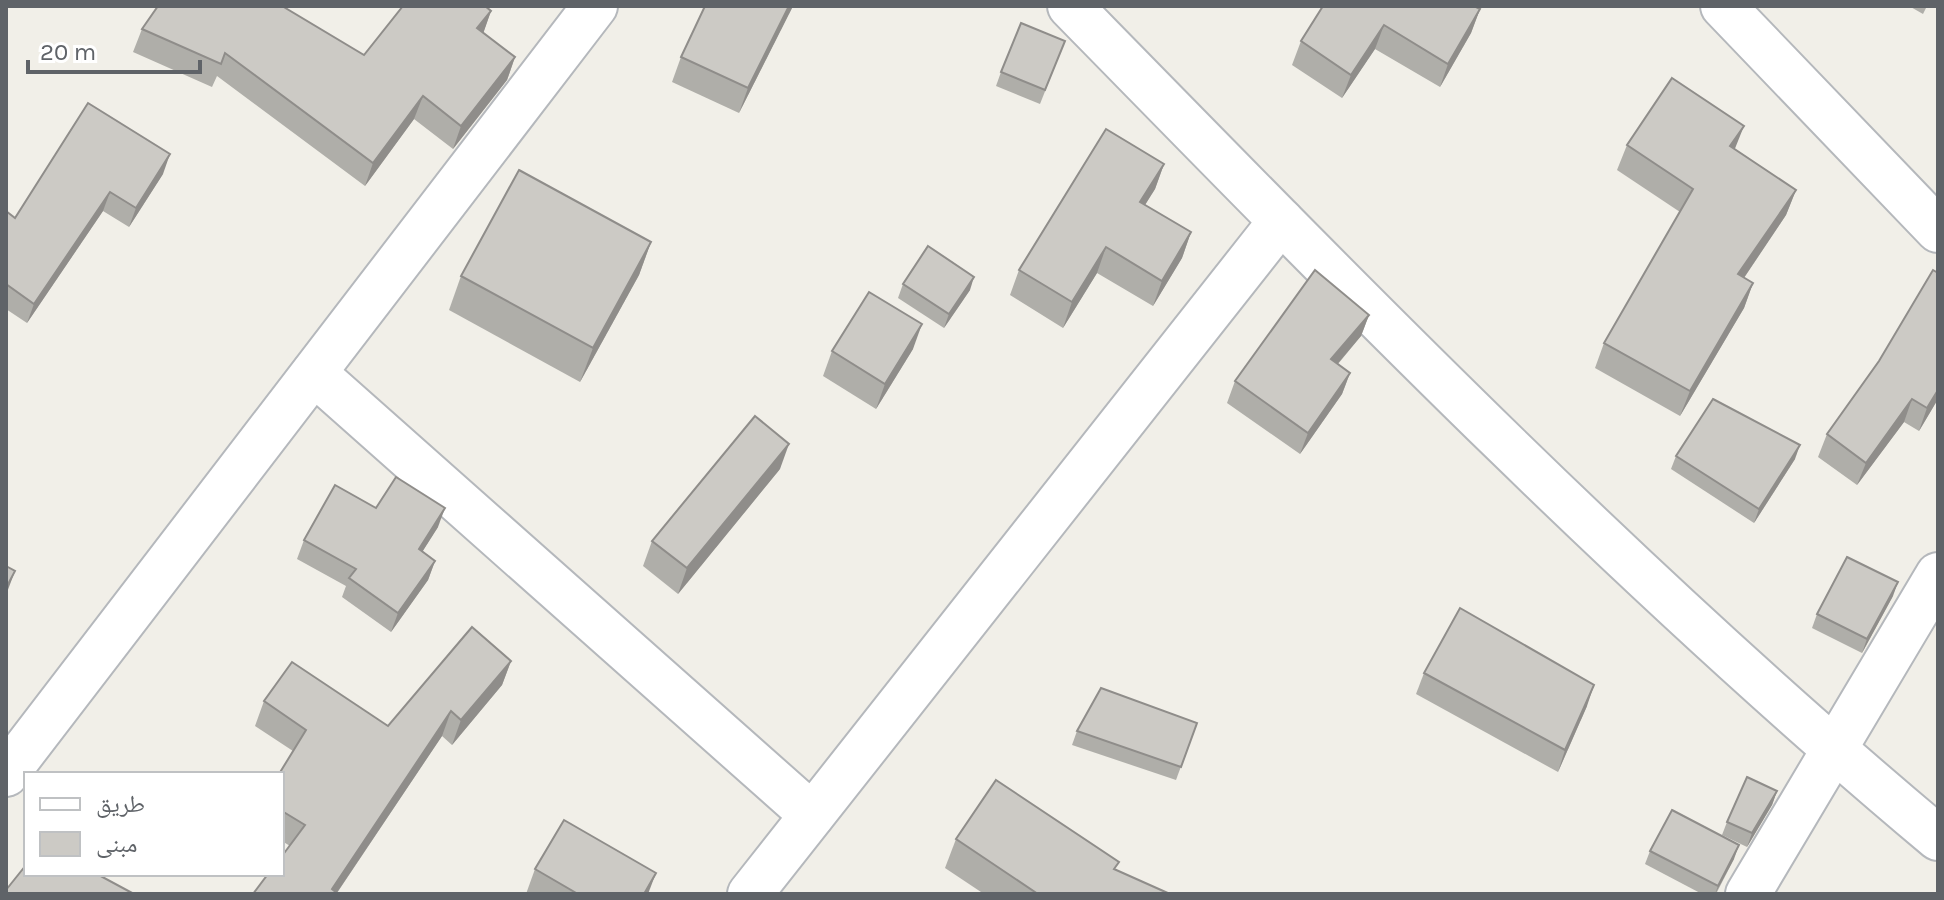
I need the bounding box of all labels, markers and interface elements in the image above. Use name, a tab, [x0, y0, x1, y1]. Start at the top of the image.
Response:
scale bar	[28, 24, 200, 74]
text: 20 m	[40, 38, 96, 66]
legend	[24, 772, 284, 876]
text: طريق	[96, 790, 145, 818]
text: مبنى	[96, 830, 137, 858]

